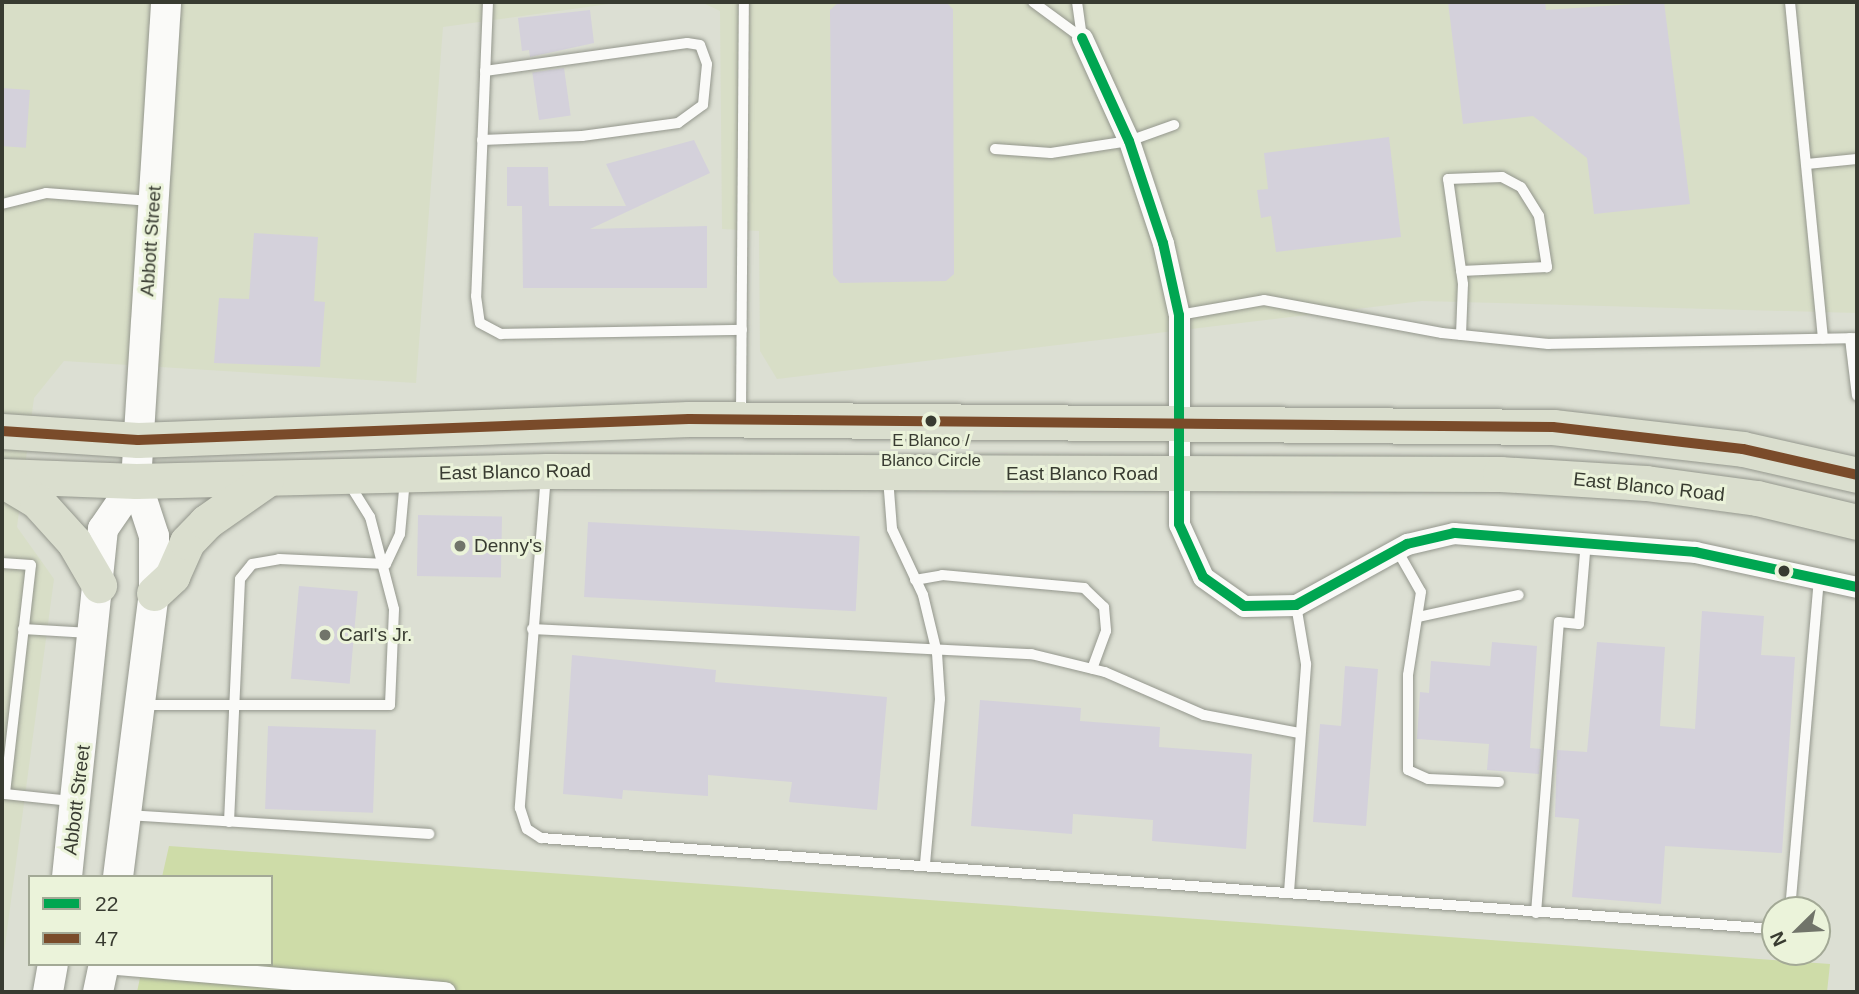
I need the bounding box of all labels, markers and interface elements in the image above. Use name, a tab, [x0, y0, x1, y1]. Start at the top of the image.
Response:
street label: Abbott Street	[136, 185, 166, 297]
marker: E Blanco / Blanco Circle	[924, 414, 938, 428]
place label: E Blanco / Blanco Circle	[881, 431, 981, 471]
street label: East Blanco Road	[439, 459, 591, 485]
street label: East Blanco Road	[1006, 463, 1158, 485]
street label: East Blanco Road	[1572, 468, 1726, 506]
place label: Denny's	[474, 535, 542, 557]
marker: Denny's	[452, 538, 468, 554]
unlabelled marker	[1777, 564, 1791, 578]
place label: Carl's Jr.	[339, 624, 412, 646]
marker: Carl's Jr.	[317, 627, 333, 643]
street label: Abbott Street	[59, 744, 95, 856]
legend	[28, 875, 273, 966]
text: 22	[95, 892, 118, 915]
north arrow	[1761, 896, 1831, 966]
text: 47	[95, 927, 118, 950]
text: N	[1766, 928, 1791, 949]

